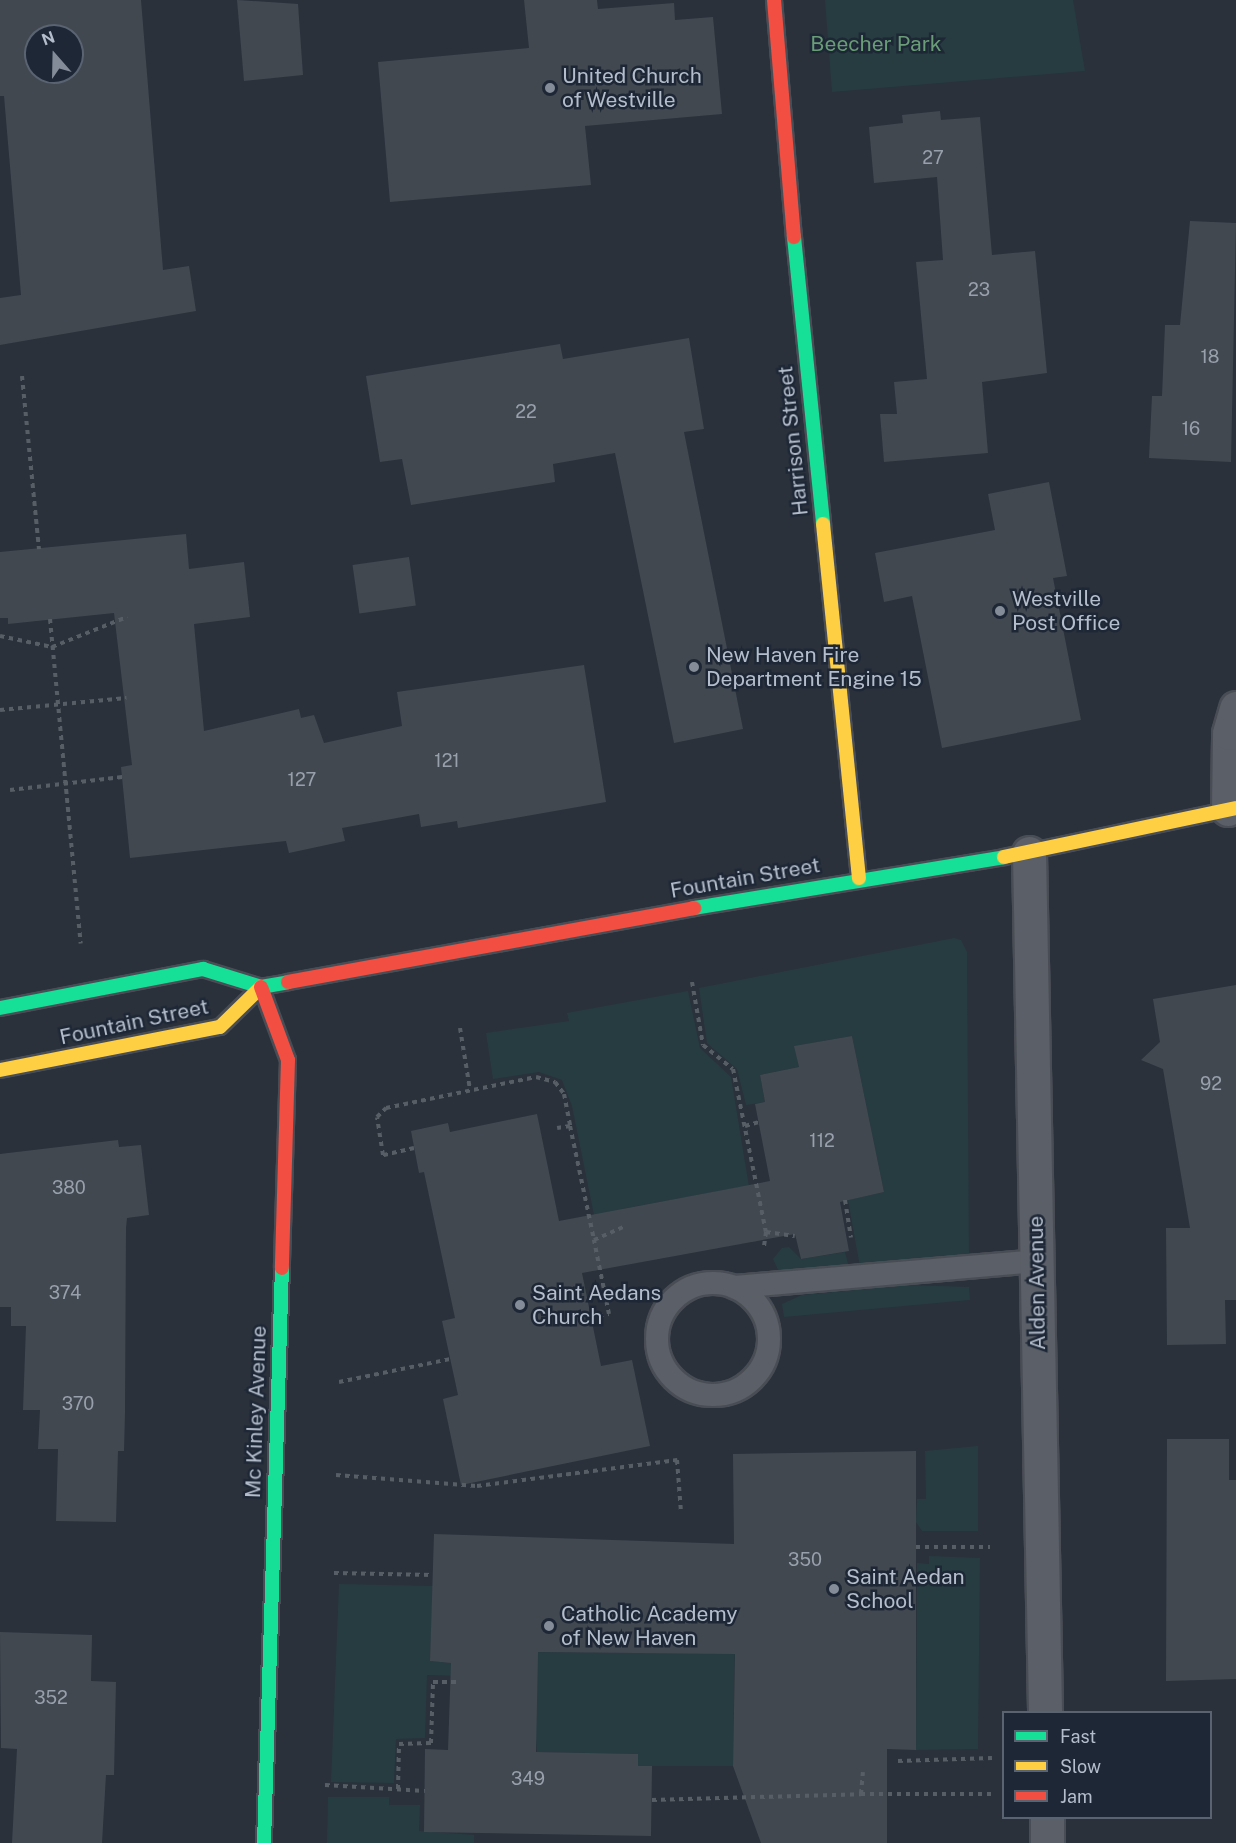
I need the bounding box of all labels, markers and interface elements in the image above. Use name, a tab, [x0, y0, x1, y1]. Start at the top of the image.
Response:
north arrow	[24, 24, 84, 84]
text: N	[39, 27, 57, 50]
park label: Beecher Park	[810, 31, 942, 57]
place label: United Church of Westville	[562, 63, 702, 113]
marker: United Church of Westville	[543, 81, 557, 95]
house number: 27	[922, 147, 944, 169]
house number: 23	[968, 279, 990, 301]
house number: 18	[1201, 346, 1219, 368]
street label: Harrison Street	[773, 365, 813, 517]
house number: 22	[515, 401, 537, 423]
house number: 16	[1182, 418, 1200, 440]
place label: Westville Post Office	[1012, 586, 1120, 636]
marker: Westville Post Office	[993, 604, 1007, 618]
place label: New Haven Fire Department Engine 15	[706, 642, 922, 692]
marker: New Haven Fire Department Engine 15	[687, 660, 701, 674]
house number: 121	[434, 750, 460, 772]
house number: 127	[288, 769, 316, 791]
street label: Fountain Street	[668, 852, 822, 904]
street label: Fountain Street	[57, 994, 211, 1050]
house number: 92	[1200, 1073, 1222, 1095]
house number: 112	[809, 1130, 835, 1152]
house number: 380	[52, 1177, 86, 1199]
street label: Alden Avenue	[1023, 1216, 1051, 1350]
place label: Saint Aedans Church	[532, 1280, 661, 1330]
house number: 374	[49, 1282, 81, 1304]
marker: Saint Aedans Church	[513, 1298, 527, 1312]
street label: Mc Kinley Avenue	[240, 1325, 272, 1499]
house number: 370	[62, 1393, 94, 1415]
house number: 350	[788, 1549, 822, 1571]
place label: Saint Aedan School	[846, 1564, 965, 1614]
marker: Saint Aedan School	[827, 1582, 841, 1596]
place label: Catholic Academy of New Haven	[561, 1601, 738, 1651]
marker: Catholic Academy of New Haven	[542, 1619, 556, 1633]
house number: 352	[34, 1687, 68, 1709]
legend	[1002, 1711, 1212, 1819]
text: Fast	[1060, 1726, 1096, 1747]
text: Slow	[1060, 1756, 1101, 1777]
house number: 349	[511, 1768, 545, 1790]
text: Jam	[1060, 1786, 1093, 1807]

